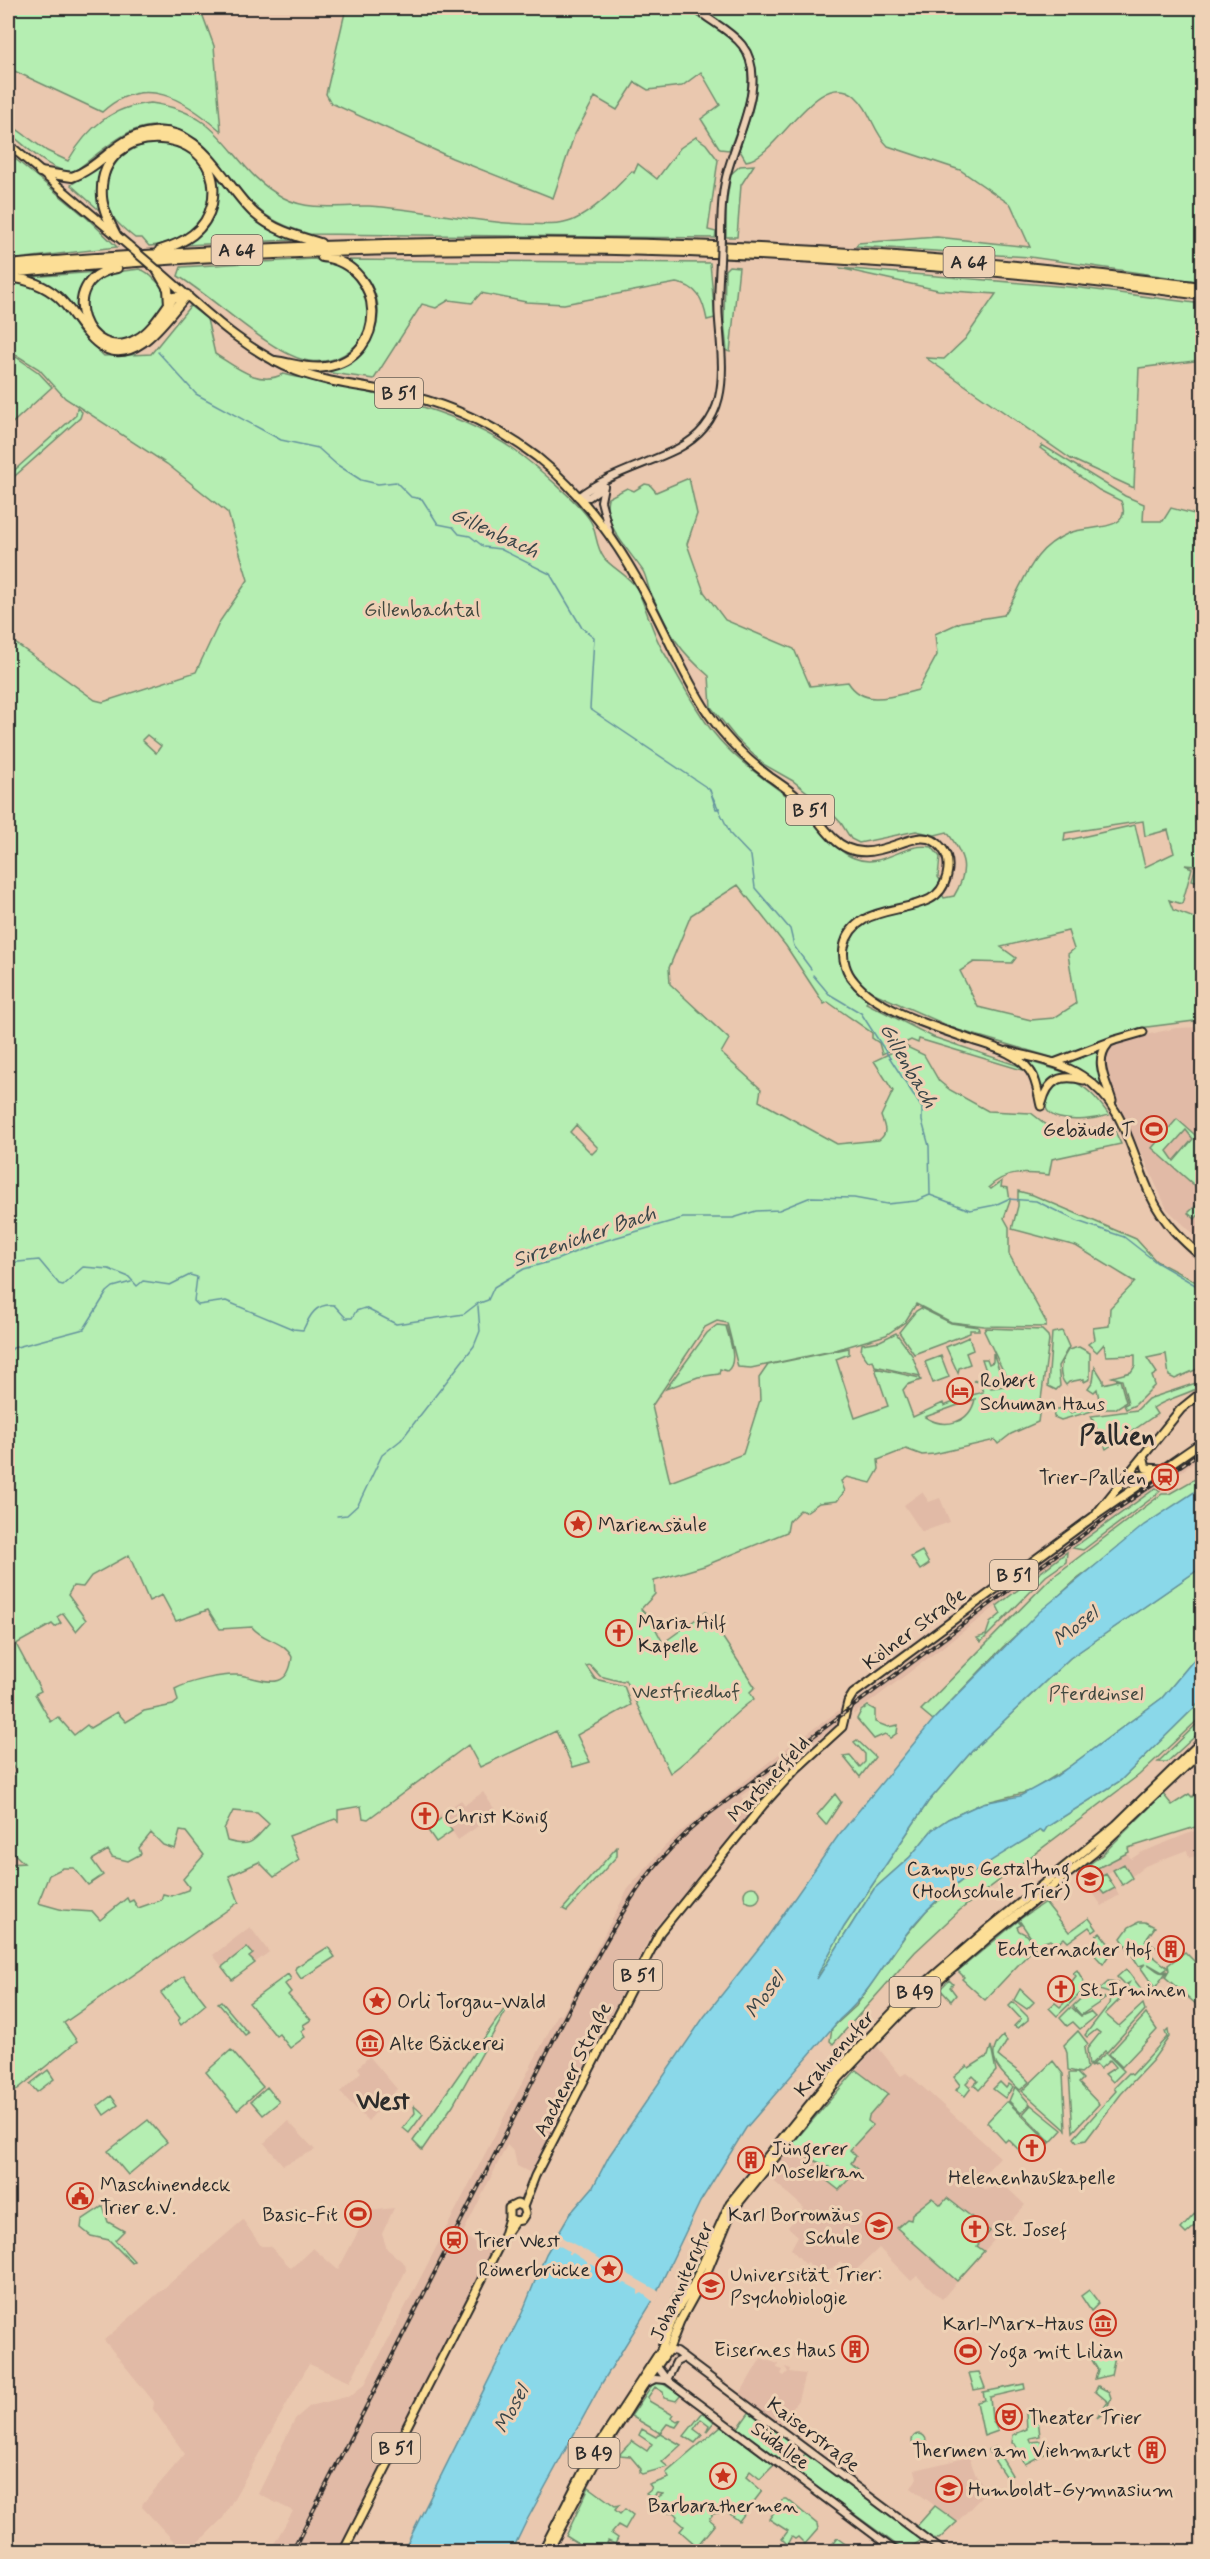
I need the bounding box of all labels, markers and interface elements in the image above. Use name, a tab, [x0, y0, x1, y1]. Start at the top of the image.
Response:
road number: A 64	[212, 235, 262, 265]
road number: A 64	[944, 247, 994, 277]
road number: B 51	[375, 378, 423, 408]
water label: Gillenbach	[446, 500, 544, 566]
park label: Gillenbachtal	[364, 597, 480, 624]
road number: B 51	[786, 795, 834, 825]
water label: Gillenbach	[872, 1018, 944, 1114]
sports icon: Gebäude T	[1139, 1114, 1169, 1144]
place label: Gebäude T	[1043, 1117, 1135, 1144]
water label: Sirzenicher Bach	[509, 1199, 660, 1275]
place label: Robert Schuman Haus	[980, 1368, 1105, 1418]
hotel icon: Robert Schuman Haus	[945, 1376, 975, 1406]
district label: Pallien	[1079, 1420, 1155, 1454]
station icon: Trier-Pallien	[1150, 1462, 1180, 1492]
place label: Trier-Pallien	[1039, 1465, 1146, 1492]
place icon: Mariensäule	[563, 1509, 593, 1539]
place label: Mariensäule	[598, 1512, 707, 1539]
road number: B 51	[990, 1560, 1038, 1590]
street label: Kölner Straße	[858, 1581, 972, 1677]
water label: Mosel	[1047, 1599, 1106, 1653]
place label: Maria Hilf Kapelle	[638, 1610, 727, 1660]
church icon: Maria Hilf Kapelle	[604, 1618, 634, 1648]
park label: Westfriedhof	[632, 1679, 740, 1706]
park label: Pferdeinsel	[1049, 1681, 1143, 1708]
street label: Martinerfeld	[722, 1731, 816, 1829]
church icon: Christ König	[410, 1801, 440, 1831]
place label: Christ König	[444, 1804, 548, 1833]
place label: Campus Gestaltung (Hochschule Trier)	[907, 1856, 1070, 1906]
school or university icon: Campus Gestaltung (Hochschule Trier)	[1075, 1864, 1105, 1894]
building icon: Echternacher Hof	[1156, 1934, 1186, 1964]
place label: Echternacher Hof	[997, 1937, 1152, 1964]
road number: B 51	[614, 1960, 662, 1990]
water label: Mosel	[739, 1965, 793, 2024]
church icon: St. Irminen	[1046, 1974, 1076, 2004]
road number: B 49	[890, 1977, 940, 2007]
place label: St. Irminen	[1080, 1977, 1186, 2004]
place icon: Orli Torgau-Wald	[362, 1986, 392, 2016]
place label: Orli Torgau-Wald	[397, 1989, 546, 2017]
street label: Aachener Straße	[528, 1998, 619, 2141]
street label: Krahnenufer	[789, 2005, 881, 2103]
museum icon: Alte Bäckerei	[355, 2028, 385, 2058]
place label: Alte Bäckerei	[389, 2031, 505, 2058]
district label: West	[355, 2085, 411, 2119]
church icon: Helenenhauskapelle	[1017, 2133, 1047, 2163]
place label: Jüngerer Moselkran	[771, 2136, 865, 2186]
building icon: Jüngerer Moselkran	[736, 2145, 766, 2175]
place label: Helenenhauskapelle	[948, 2165, 1116, 2192]
place label: Maschinendeck Trier e.V.	[100, 2172, 231, 2222]
public building icon: Maschinendeck Trier e.V.	[65, 2181, 95, 2211]
sports icon: Basic-Fit	[343, 2199, 373, 2229]
place label: Basic-Fit	[262, 2202, 338, 2229]
place label: Karl Borromäus Schule	[728, 2202, 860, 2252]
school or university icon: Karl Borromäus Schule	[864, 2211, 894, 2241]
church icon: St. Josef	[960, 2214, 990, 2244]
street label: Johanniterufer	[644, 2217, 721, 2345]
place label: St. Josef	[994, 2217, 1067, 2244]
station icon: Trier West	[439, 2225, 469, 2255]
place label: Trier West	[474, 2228, 560, 2255]
place icon: Römerbrücke	[594, 2254, 624, 2284]
place label: Römerbrücke	[478, 2257, 590, 2284]
place label: Universität Trier: Psychobiologie	[730, 2262, 883, 2313]
school or university icon: Universität Trier: Psychobiologie	[696, 2271, 726, 2301]
museum icon: Karl-Marx-Haus	[1088, 2308, 1118, 2338]
place label: Karl-Marx-Haus	[943, 2311, 1084, 2338]
building icon: Eisernes Haus	[840, 2334, 870, 2364]
sports icon: Yoga mit Lilian	[953, 2336, 983, 2366]
place label: Eisernes Haus	[714, 2337, 836, 2364]
place label: Yoga mit Lilian	[988, 2339, 1123, 2368]
water label: Mosel	[488, 2378, 537, 2438]
street label: Kaiserstraße	[761, 2391, 865, 2479]
theatre icon: Theater Trier	[994, 2402, 1024, 2432]
place label: Theater Trier	[1028, 2405, 1142, 2432]
street label: Südallee	[745, 2416, 815, 2477]
road number: B 51	[372, 2433, 420, 2463]
building icon: Thermen am Viehmarkt	[1137, 2435, 1167, 2465]
road number: B 49	[568, 2438, 620, 2468]
place label: Thermen am Viehmarkt	[912, 2438, 1132, 2465]
place icon: Barbarathermen	[708, 2461, 738, 2491]
school or university icon: Humboldt-Gymnasium	[934, 2474, 964, 2504]
place label: Humboldt-Gymnasium	[968, 2477, 1174, 2504]
place label: Barbarathermen	[648, 2493, 799, 2520]

